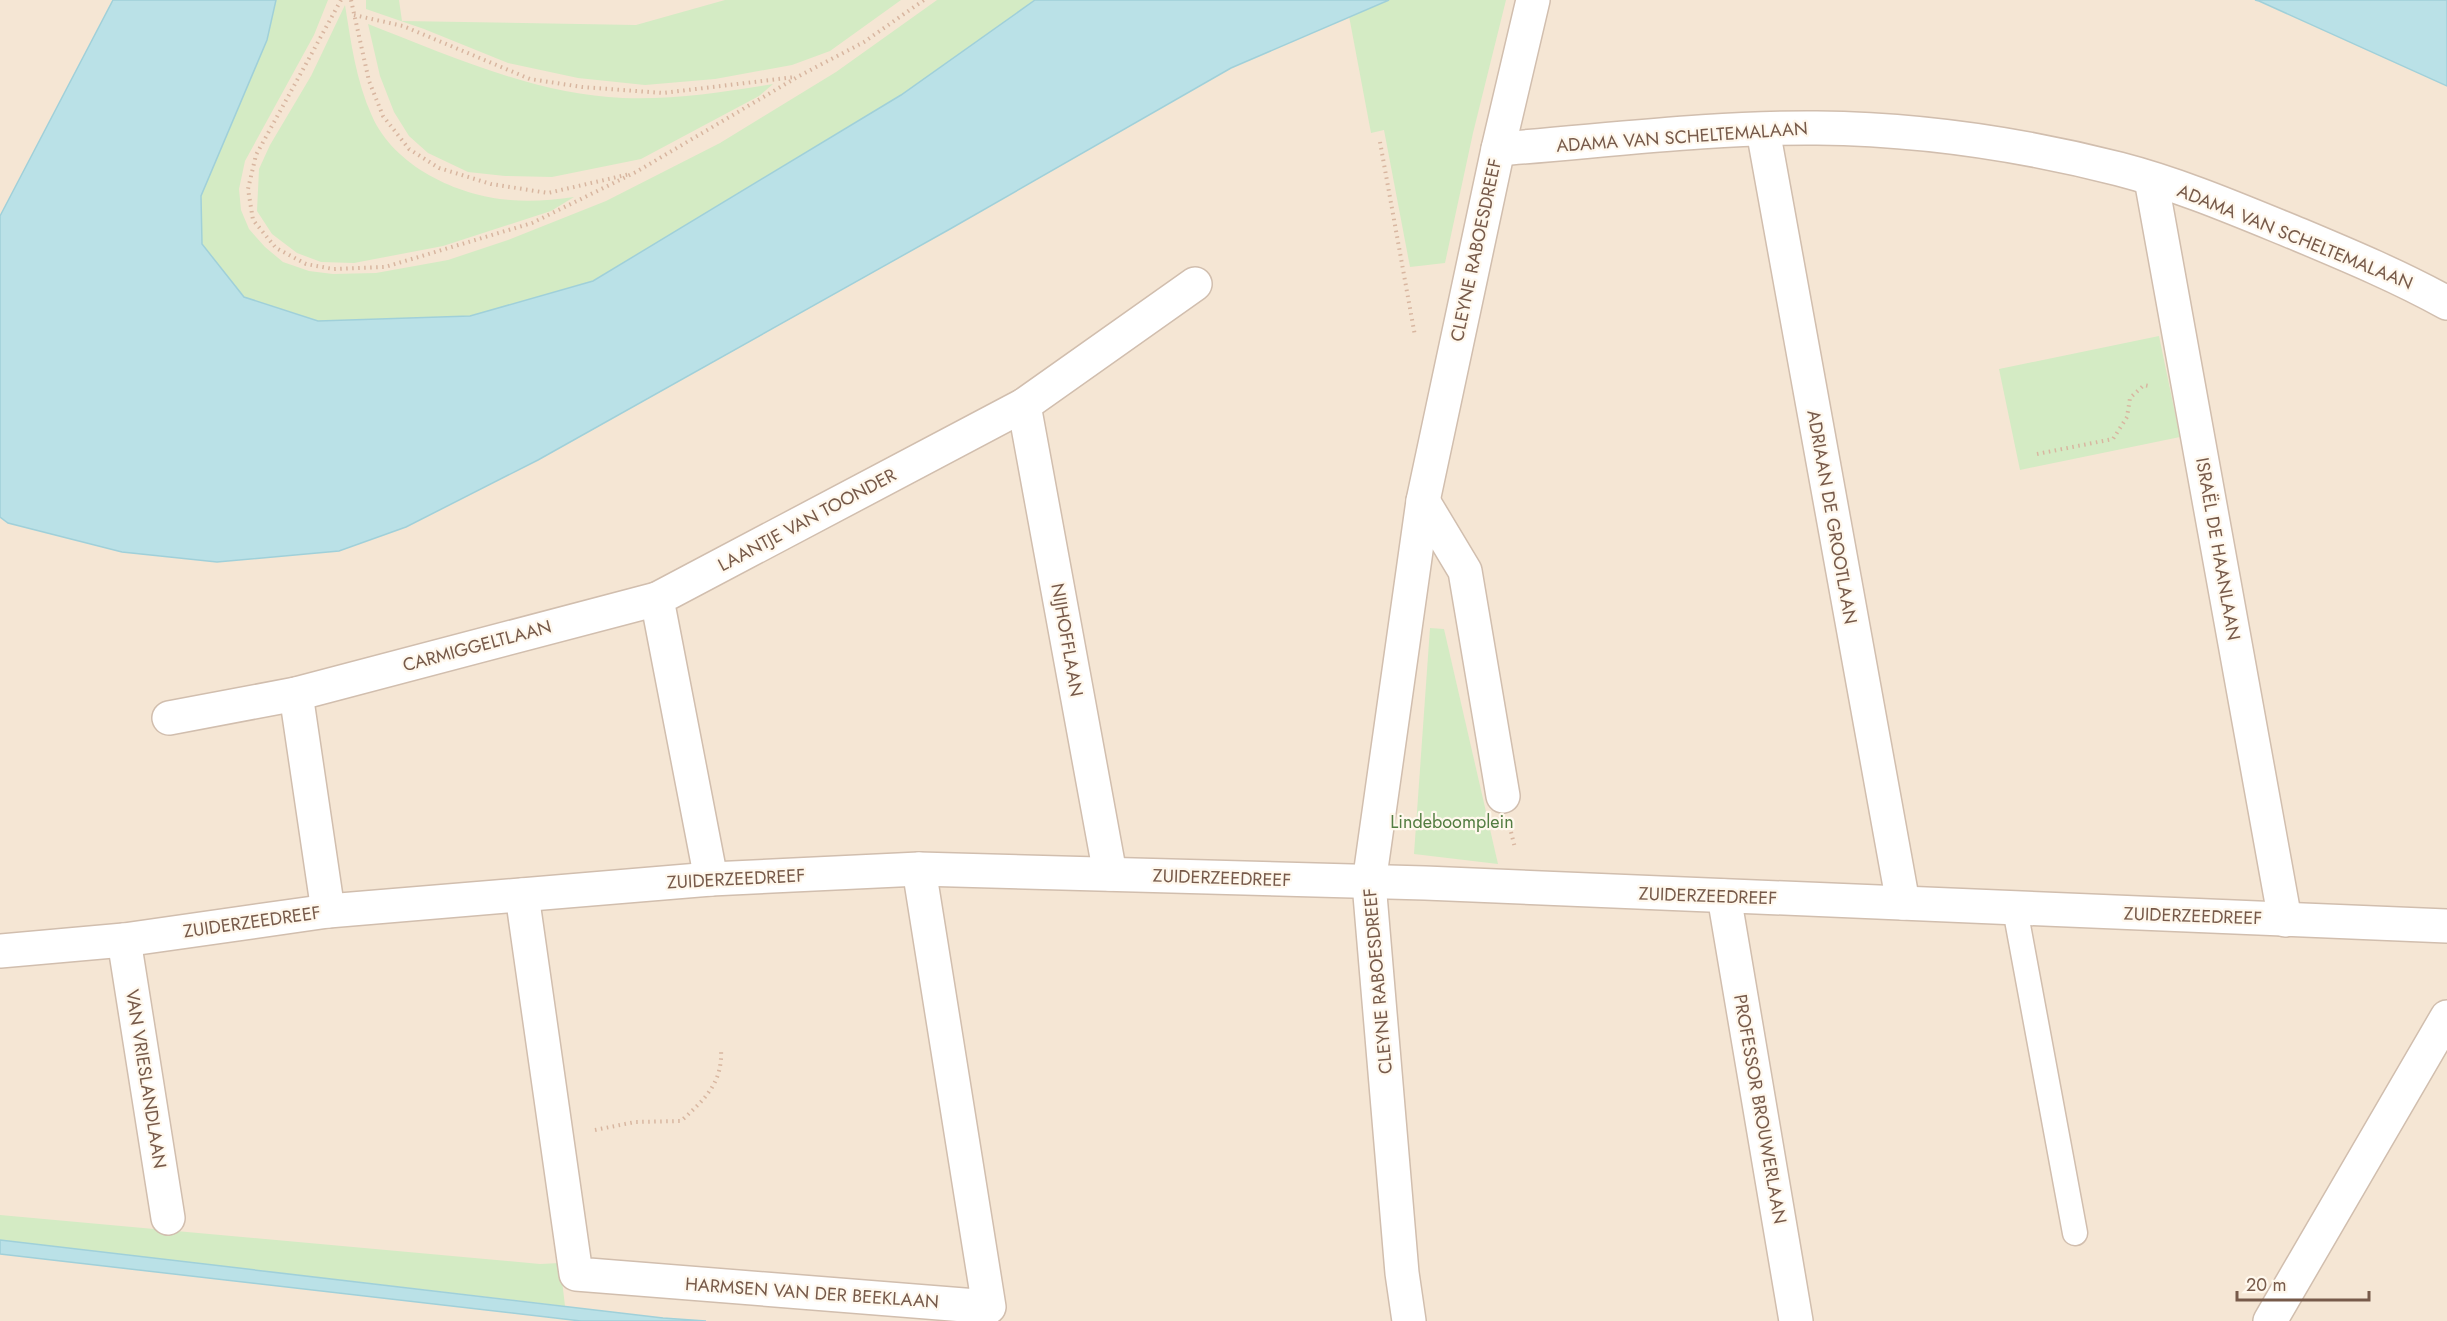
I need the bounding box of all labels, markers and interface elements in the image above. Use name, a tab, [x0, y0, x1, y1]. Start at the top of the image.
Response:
street label: ADAMA VAN SCHELTEMALAAN	[1555, 115, 1809, 159]
street label: CLEYNE RABOESDREEF	[1444, 156, 1508, 344]
street label: ADAMA VAN SCHELTEMALAAN	[2173, 178, 2417, 296]
street label: ADRIAAN DE GROOTLAAN	[1800, 408, 1864, 626]
street label: ISRAËL DE HAANLAAN	[2189, 456, 2247, 642]
street label: LAANTJE VAN TOONDER	[713, 462, 901, 578]
street label: NIJHOFFLAAN	[1044, 581, 1090, 699]
street label: CARMIGGELTLAAN	[400, 614, 554, 678]
park label: Lindeboomplein	[1390, 809, 1514, 835]
street label: ZUIDERZEEDREEF	[666, 862, 806, 896]
street label: ZUIDERZEEDREEF	[1152, 863, 1292, 893]
street label: ZUIDERZEEDREEF	[1638, 881, 1778, 911]
street label: CLEYNE RABOESDREEF	[1357, 887, 1399, 1075]
street label: ZUIDERZEEDREEF	[182, 899, 322, 945]
street label: ZUIDERZEEDREEF	[2123, 901, 2263, 931]
street label: VAN VRIESLANDLAAN	[119, 988, 173, 1170]
street label: PROFESSOR BROUWERLAAN	[1727, 992, 1793, 1226]
scale bar	[2237, 1264, 2369, 1302]
street label: HARMSEN VAN DER BEEKLAAN	[684, 1271, 940, 1315]
text: 20 m	[2246, 1272, 2286, 1298]

